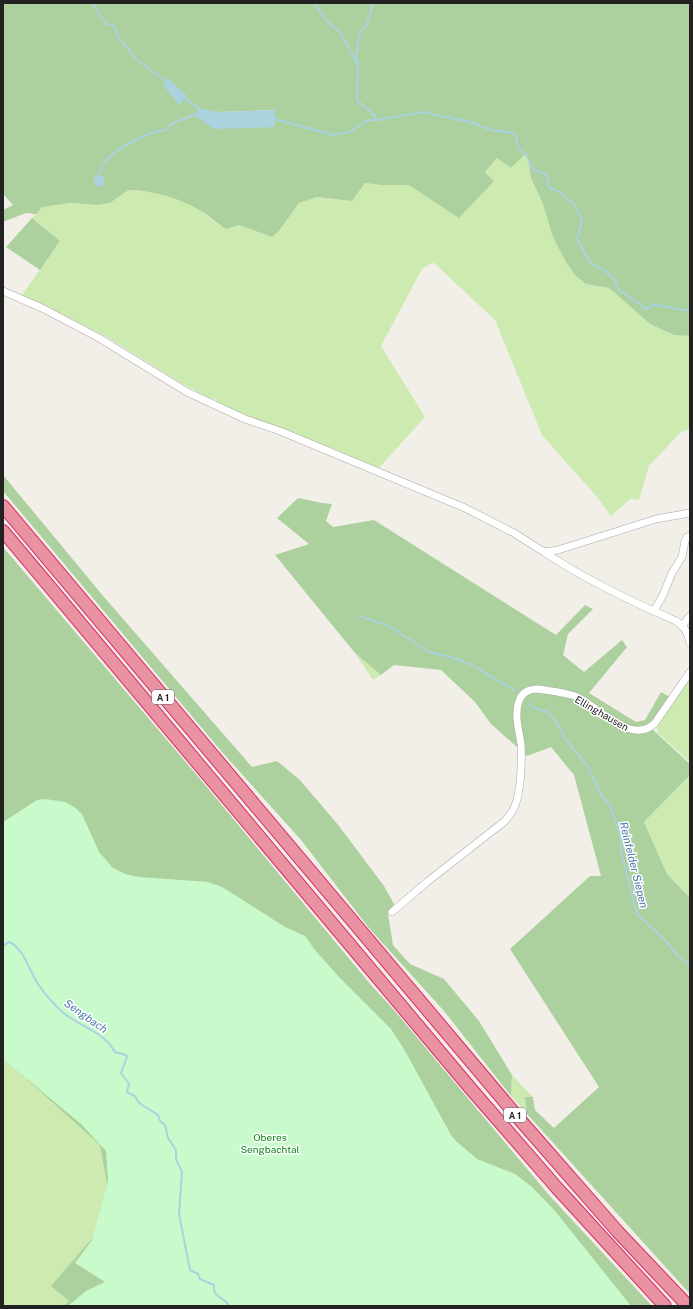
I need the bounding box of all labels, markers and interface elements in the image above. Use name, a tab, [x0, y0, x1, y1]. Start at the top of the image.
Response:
road number: A 1	[152, 690, 174, 704]
street label: Ellinghausen	[573, 693, 631, 733]
water label: Reinfelder Siepen	[617, 821, 651, 909]
water label: Sengbach	[62, 997, 110, 1035]
road number: A 1	[504, 1108, 526, 1122]
park label: Oberes Sengbachtal	[240, 1131, 300, 1155]

